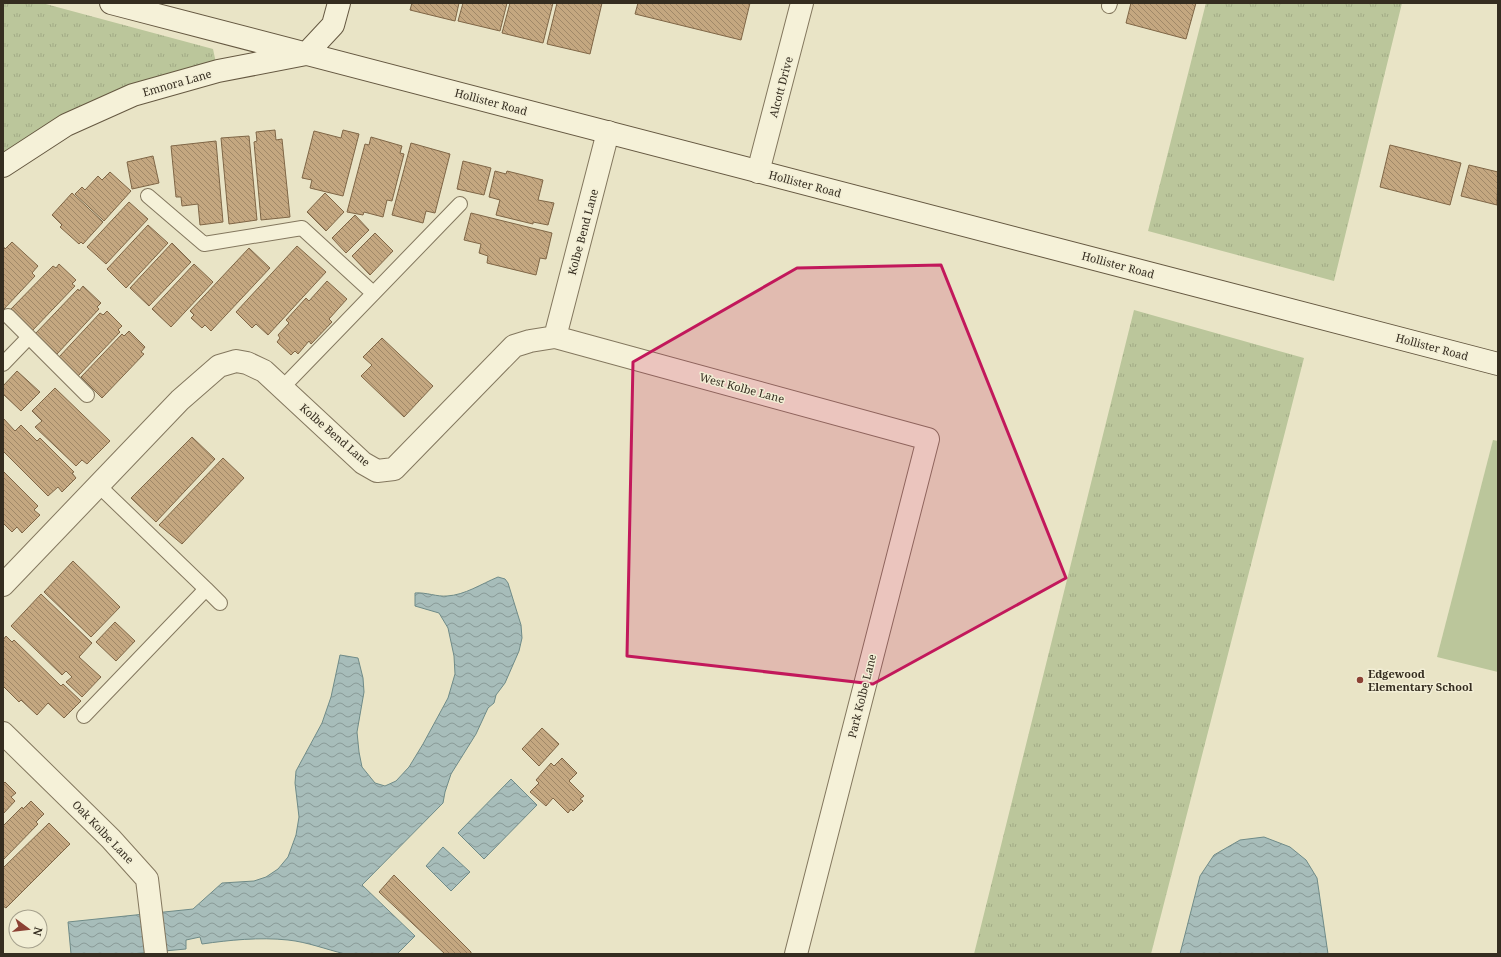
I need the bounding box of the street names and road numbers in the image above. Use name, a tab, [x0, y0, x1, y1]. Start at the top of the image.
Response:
street label: Alcott Drive	[765, 55, 796, 119]
street label: Emnora Lane	[141, 66, 213, 99]
street label: Hollister Road	[453, 85, 529, 118]
street label: Hollister Road	[767, 167, 843, 200]
street label: Kolbe Bend Lane	[564, 187, 601, 277]
street label: Hollister Road	[1080, 248, 1156, 281]
street label: Hollister Road	[1394, 330, 1470, 363]
street label: West Kolbe Lane	[698, 369, 786, 406]
street label: Kolbe Bend Lane	[297, 400, 374, 469]
street label: Park Kolbe Lane	[844, 652, 879, 739]
street label: Oak Kolbe Lane	[69, 797, 137, 867]

